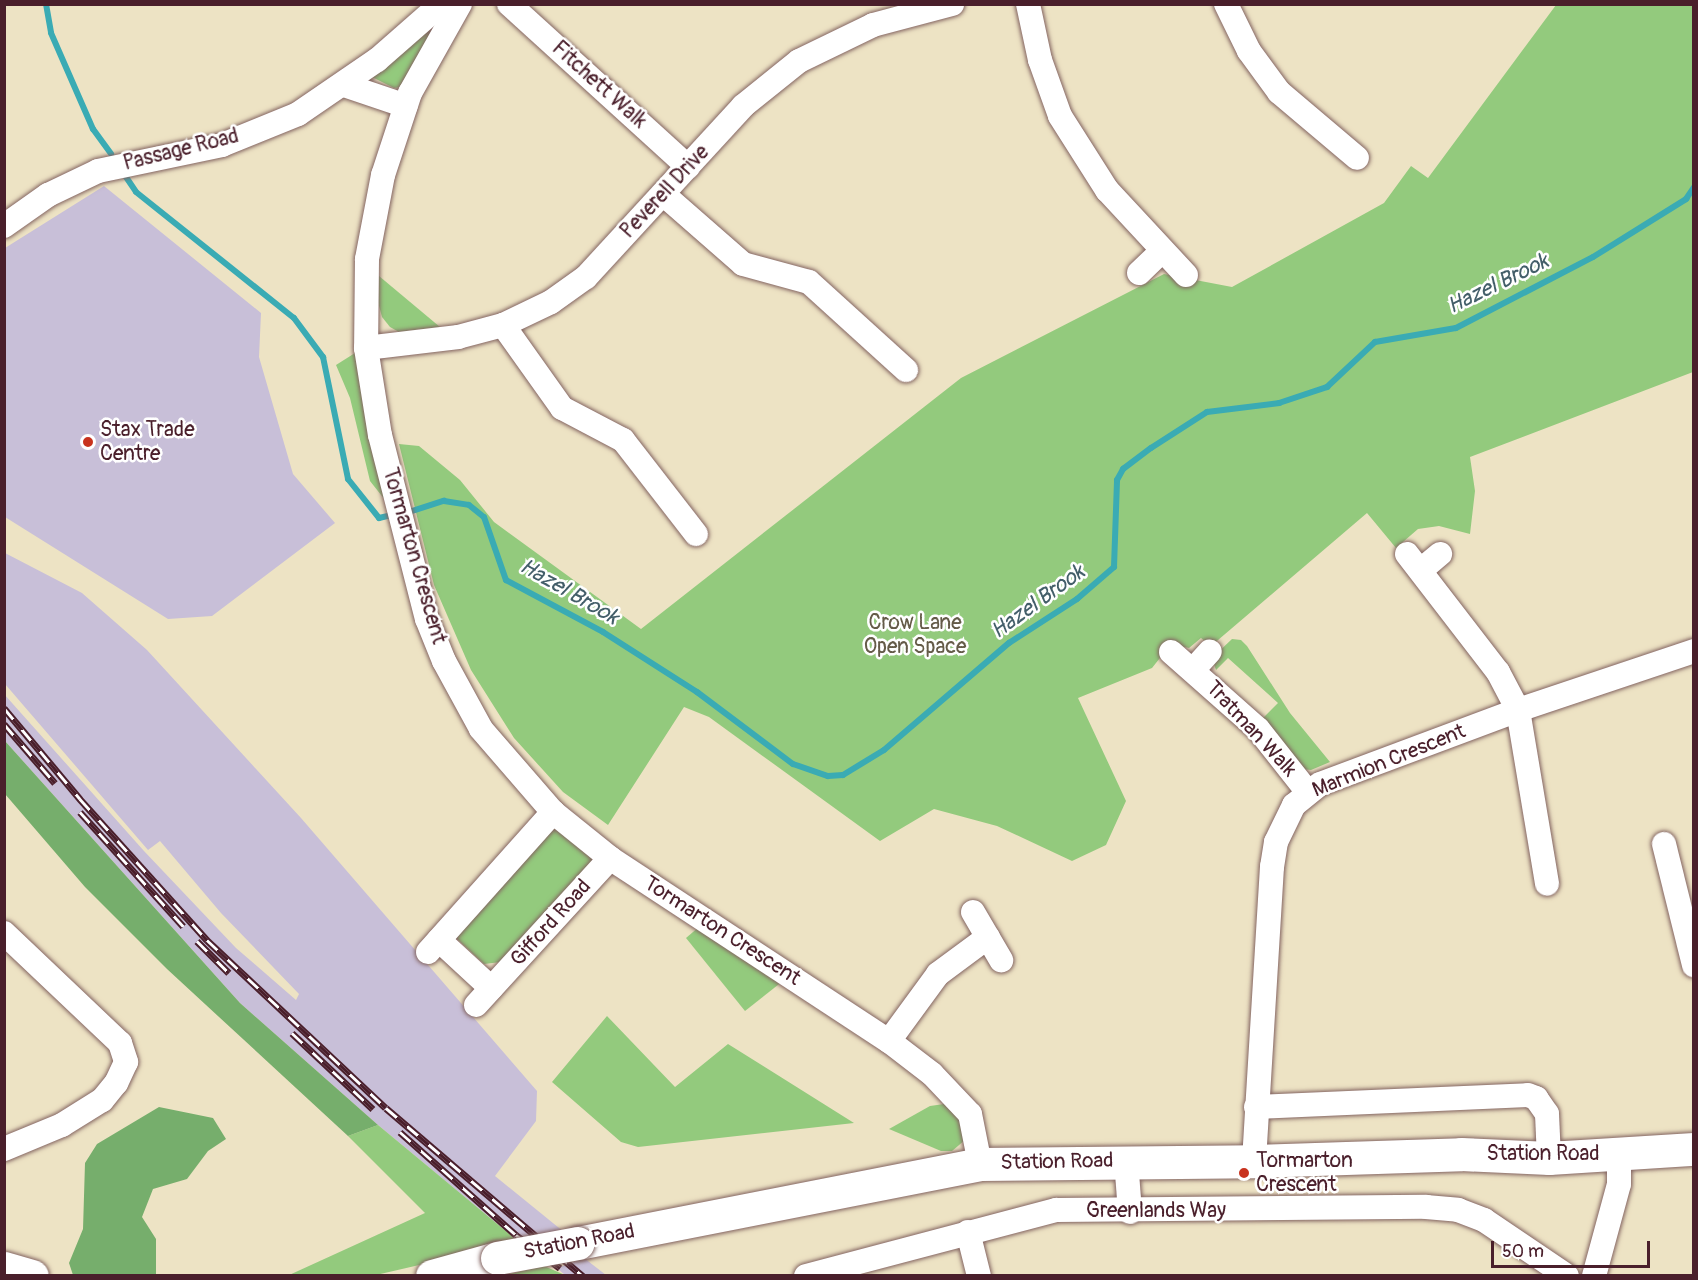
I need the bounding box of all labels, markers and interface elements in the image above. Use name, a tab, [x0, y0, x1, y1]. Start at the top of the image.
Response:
street label: Fitchett Walk	[546, 36, 652, 134]
street label: Passage Road	[121, 123, 241, 177]
street label: Peverell Drive	[615, 140, 715, 244]
water label: Hazel Brook	[1443, 248, 1553, 320]
place label: Stax Trade Centre	[100, 417, 195, 467]
marker: Stax Trade Centre	[81, 435, 95, 449]
street label: Tormarton Crescent	[377, 465, 451, 647]
water label: Hazel Brook	[515, 553, 623, 631]
water label: Hazel Brook	[986, 559, 1090, 645]
park label: Crow Lane Open Space	[864, 610, 966, 660]
street label: Tratman Walk	[1200, 676, 1302, 782]
street label: Marmion Crescent	[1309, 719, 1469, 803]
street label: Tormarton Crescent	[639, 871, 805, 991]
street label: Gifford Road	[505, 874, 597, 972]
street label: Station Road	[1486, 1141, 1600, 1167]
street label: Station Road	[1000, 1148, 1114, 1176]
place label: Tormarton Crescent	[1256, 1148, 1353, 1198]
marker: Tormarton Crescent	[1237, 1166, 1251, 1180]
street label: Greenlands Way	[1086, 1198, 1226, 1224]
street label: Station Road	[521, 1219, 637, 1265]
scale bar	[1494, 1229, 1653, 1267]
text: 50 m	[1502, 1240, 1544, 1263]

